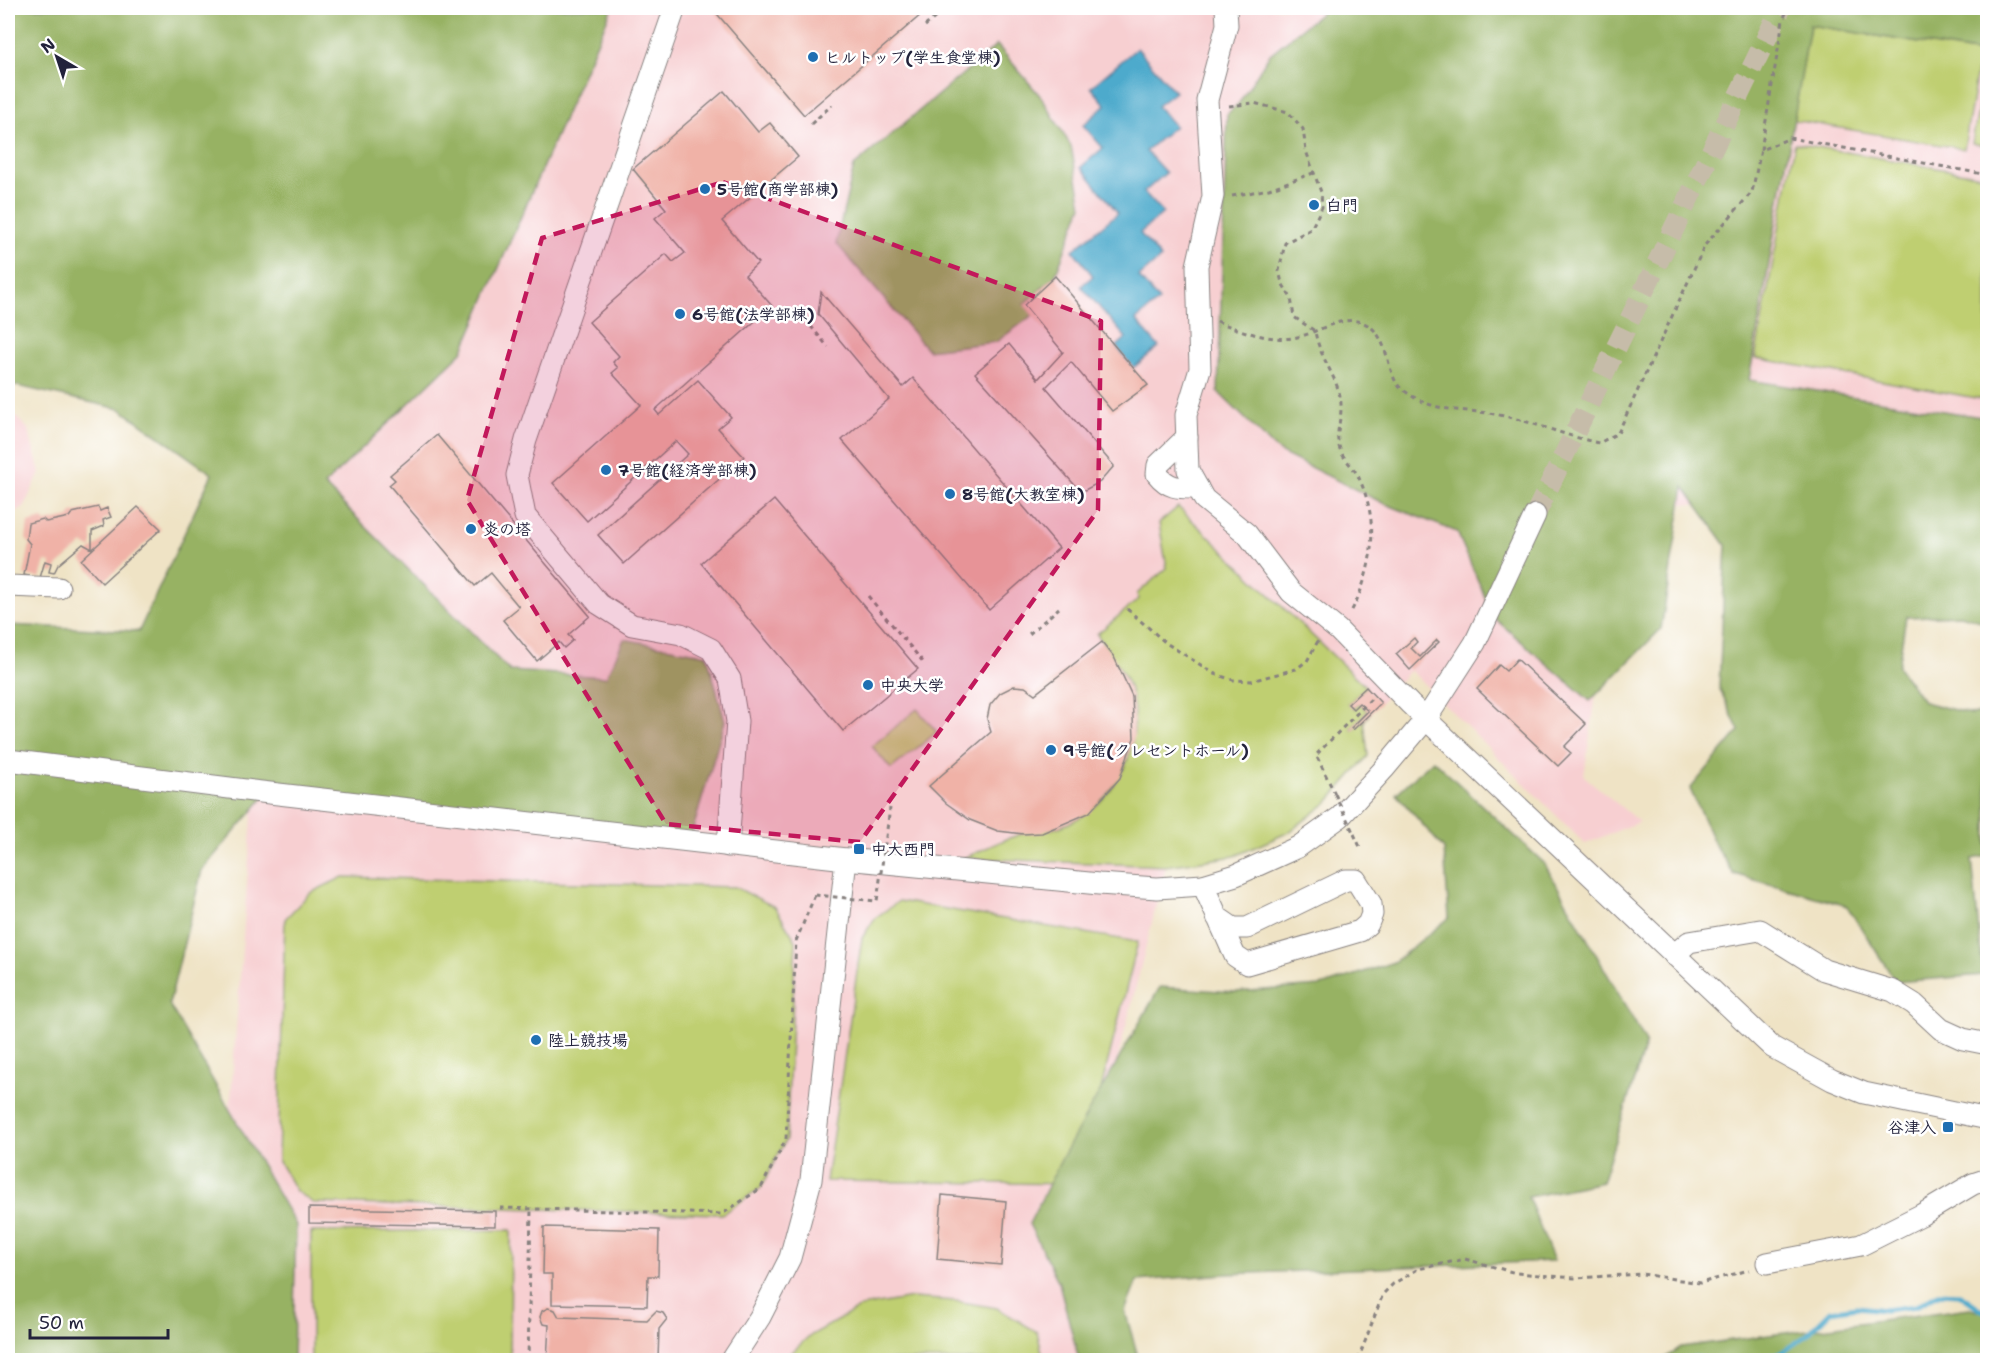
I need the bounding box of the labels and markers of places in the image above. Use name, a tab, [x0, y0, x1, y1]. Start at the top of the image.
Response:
place label: ヒルトップ(学生食堂棟)	[825, 47, 1001, 68]
marker: ヒルトップ(学生食堂棟)	[806, 50, 820, 64]
place label: 5号館(商学部棟)	[717, 179, 838, 200]
marker: 5号館(商学部棟)	[698, 182, 712, 196]
place label: 白門	[1326, 195, 1358, 216]
marker: 白門	[1307, 198, 1321, 212]
place label: 6号館(法学部棟)	[692, 304, 815, 325]
marker: 6号館(法学部棟)	[673, 307, 687, 321]
place label: 7号館(経済学部棟)	[618, 460, 757, 481]
marker: 7号館(経済学部棟)	[599, 463, 613, 477]
place label: 8号館(大教室棟)	[962, 484, 1085, 505]
marker: 8号館(大教室棟)	[943, 487, 957, 501]
place label: 炎の塔	[483, 519, 531, 540]
marker: 炎の塔	[464, 522, 478, 536]
place label: 中央大学	[880, 675, 944, 696]
marker: 中央大学	[861, 678, 875, 692]
place label: 9号館(クレセントホール)	[1063, 740, 1249, 761]
marker: 9号館(クレセントホール)	[1044, 743, 1058, 757]
place label: 中大西門	[871, 839, 935, 860]
marker: 中大西門	[852, 842, 866, 856]
place label: 陸上競技場	[548, 1030, 628, 1051]
marker: 陸上競技場	[529, 1033, 543, 1047]
place label: 谷津入	[1888, 1117, 1936, 1138]
marker: 谷津入	[1941, 1120, 1955, 1134]

